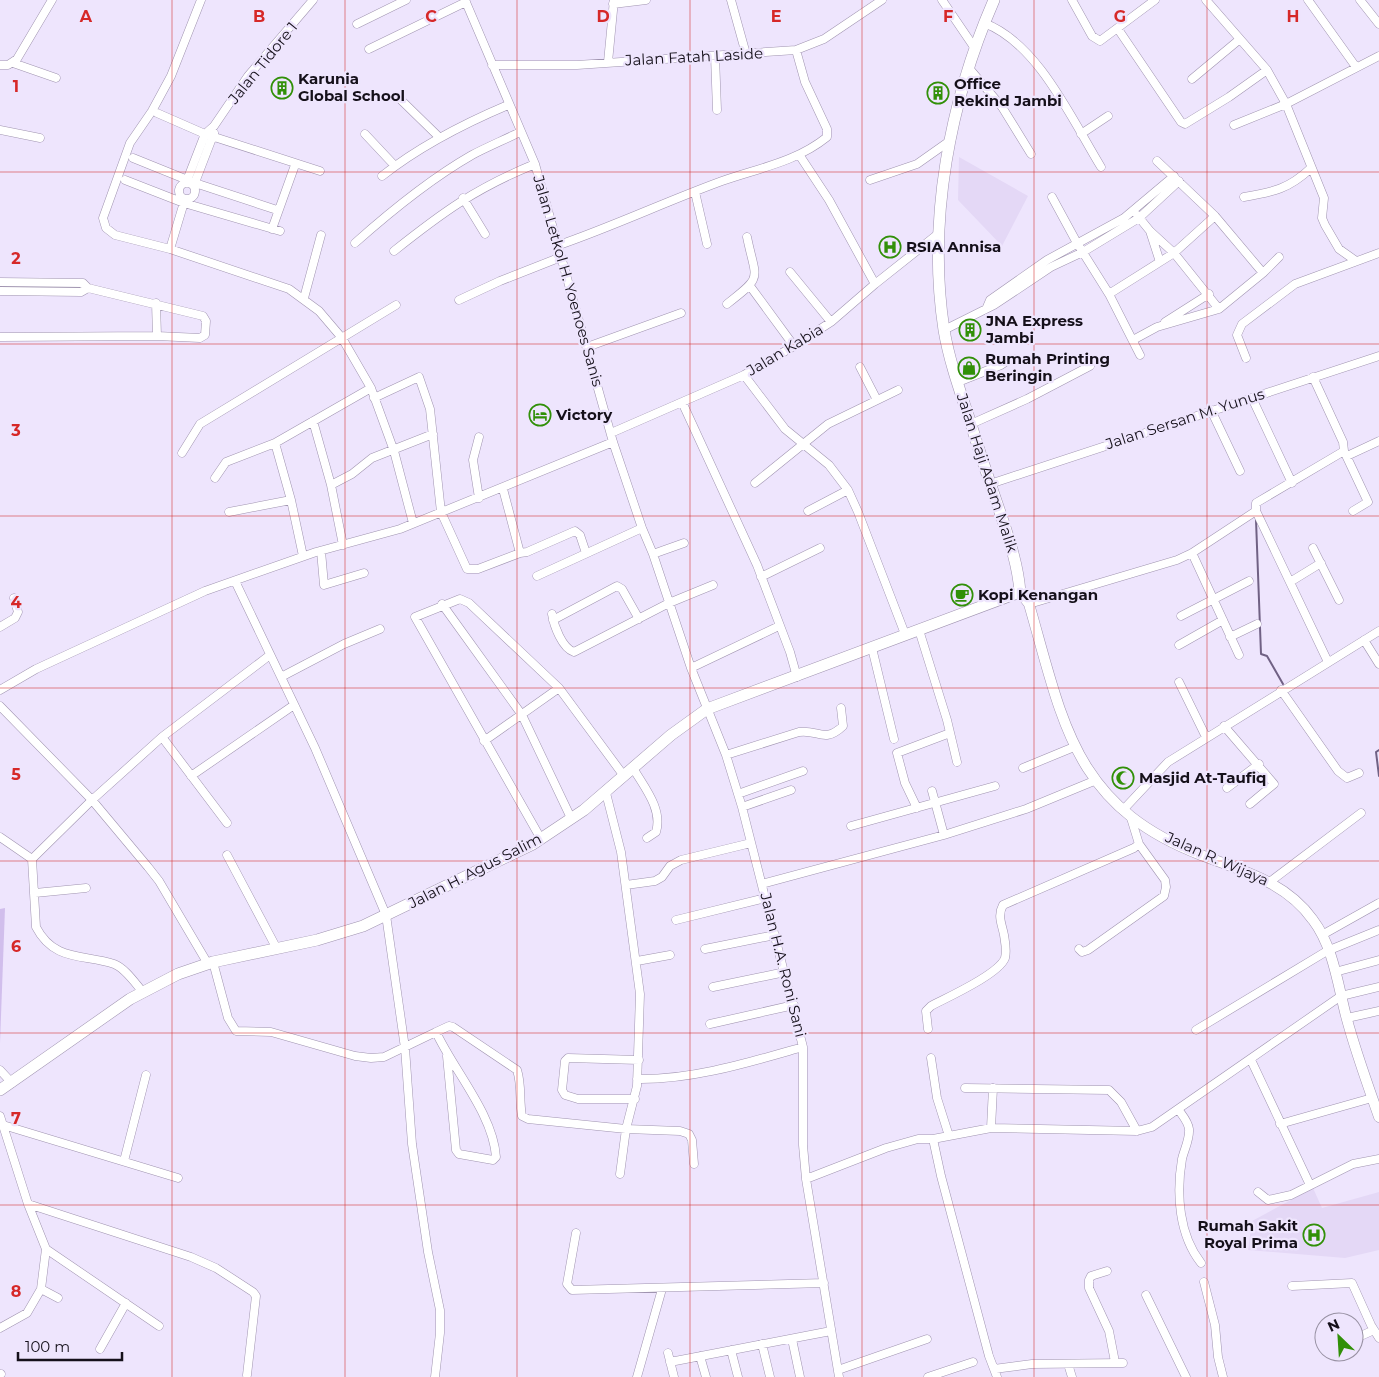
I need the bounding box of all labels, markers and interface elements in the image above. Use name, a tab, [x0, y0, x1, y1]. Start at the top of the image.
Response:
text: A	[79, 7, 93, 26]
text: B	[253, 7, 265, 26]
text: C	[425, 7, 437, 26]
text: D	[596, 7, 610, 26]
text: E	[771, 7, 781, 26]
text: F	[943, 7, 953, 26]
text: G	[1114, 7, 1126, 26]
text: H	[1287, 7, 1299, 26]
street label: Jalan Tidore 1	[223, 18, 301, 108]
street label: Jalan Fatah Laside	[623, 43, 764, 70]
place label: Karunia Global School	[298, 69, 405, 105]
place label: Office Rekind Jambi	[954, 74, 1062, 110]
building icon: Karunia Global School	[270, 76, 294, 100]
text: 1	[13, 77, 19, 96]
building icon: Office Rekind Jambi	[926, 81, 950, 105]
street label: Jalan Letkol H. Yoenoes Sanis	[529, 172, 608, 389]
hospital icon: RSIA Annisa	[878, 235, 902, 259]
place label: RSIA Annisa	[906, 237, 1001, 256]
text: 2	[11, 249, 21, 268]
place label: JNA Express Jambi	[985, 311, 1083, 347]
building icon: JNA Express Jambi	[958, 318, 982, 342]
street label: Jalan Kabia	[742, 319, 826, 380]
place label: Rumah Printing Beringin	[985, 349, 1110, 385]
shop icon: Rumah Printing Beringin	[957, 356, 981, 380]
street label: Jalan Sersan M. Yunus	[1102, 384, 1267, 454]
street label: Jalan Haji Adam Malik	[952, 390, 1022, 555]
hotel icon: Victory	[528, 403, 552, 427]
place label: Victory	[555, 405, 613, 424]
text: 3	[10, 421, 21, 440]
cafe icon: Kopi Kenangan	[950, 583, 974, 607]
place label: Kopi Kenangan	[978, 585, 1098, 604]
text: 4	[10, 593, 22, 612]
text: 5	[11, 765, 21, 784]
mosque icon: Masjid At-Taufiq	[1111, 766, 1135, 790]
place label: Masjid At-Taufiq	[1139, 768, 1266, 787]
street label: Jalan R. Wijaya	[1162, 827, 1272, 890]
street label: Jalan H. Agus Salim	[404, 829, 545, 913]
street label: Jalan H.A. Roni Sani	[756, 890, 811, 1039]
text: 6	[11, 937, 21, 956]
text: 7	[11, 1109, 21, 1128]
place label: Rumah Sakit Royal Prima	[1197, 1216, 1298, 1252]
hospital icon: Rumah Sakit Royal Prima	[1302, 1223, 1326, 1247]
text: 8	[11, 1282, 21, 1301]
north arrow	[1314, 1312, 1364, 1362]
text: N	[1325, 1315, 1342, 1336]
scale bar	[18, 1330, 121, 1362]
text: 100 m	[25, 1337, 70, 1356]

